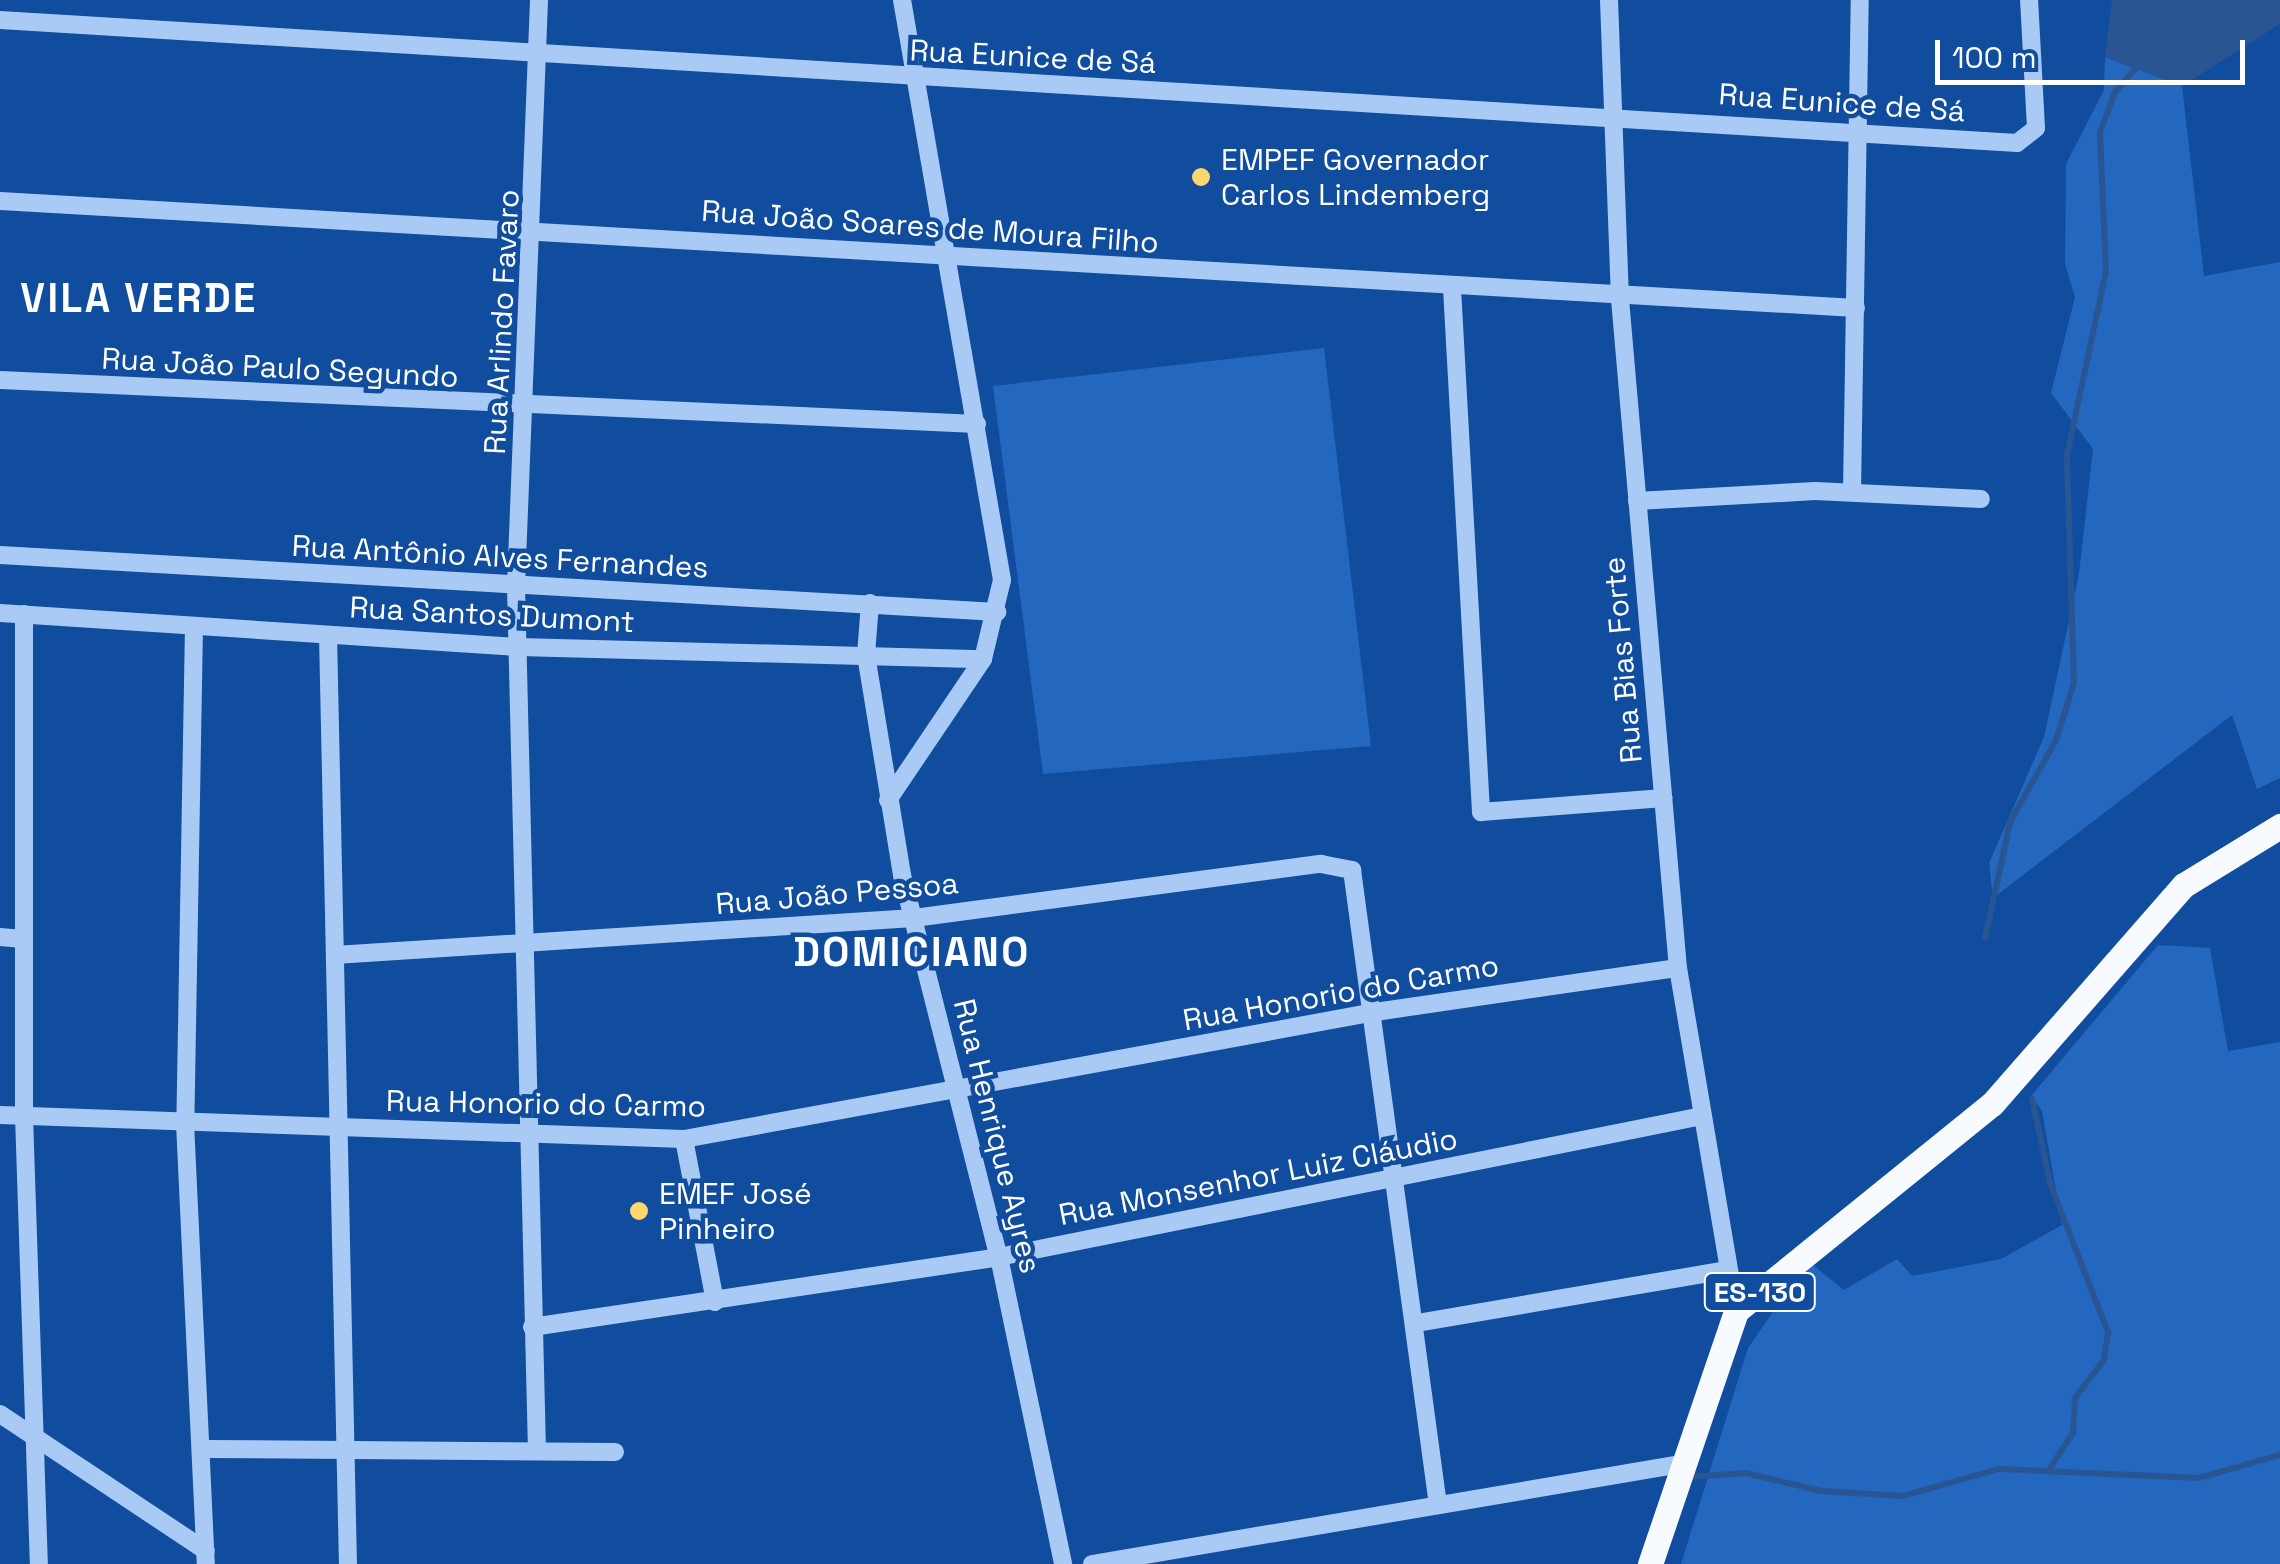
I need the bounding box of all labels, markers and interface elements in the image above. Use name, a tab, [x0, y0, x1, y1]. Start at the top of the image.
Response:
scale bar	[1940, 20, 2250, 82]
street label: Rua Eunice de Sá	[909, 33, 1157, 81]
text: 100 m	[1952, 38, 2037, 77]
street label: Rua Eunice de Sá	[1718, 76, 1966, 130]
place label: EMPEF Governador Carlos Lindemberg	[1221, 142, 1490, 212]
marker: EMPEF Governador Carlos Lindemberg	[1190, 166, 1212, 188]
street label: Rua Arlindo Favaro	[477, 188, 527, 456]
street label: Rua João Soares de Moura Filho	[700, 193, 1160, 261]
district label: VILA VERDE	[20, 275, 258, 323]
street label: Rua João Paulo Segundo	[101, 341, 459, 395]
street label: Rua Antônio Alves Fernandes	[290, 528, 710, 586]
street label: Rua Bias Forte	[1596, 555, 1650, 765]
street label: Rua Santos Dumont	[348, 590, 636, 640]
street label: Rua João Pessoa	[714, 865, 960, 923]
district label: DOMICIANO	[793, 929, 1031, 977]
street label: Rua Honorio do Carmo	[1180, 947, 1502, 1039]
street label: Rua Henrique Ayres	[945, 995, 1049, 1277]
street label: Rua Honorio do Carmo	[386, 1083, 706, 1125]
street label: Rua Monsenhor Luiz Cláudio	[1056, 1121, 1460, 1233]
place label: EMEF José Pinheiro	[659, 1176, 812, 1246]
marker: EMEF José Pinheiro	[628, 1200, 650, 1222]
road number: ES-130	[1702, 1269, 1818, 1315]

